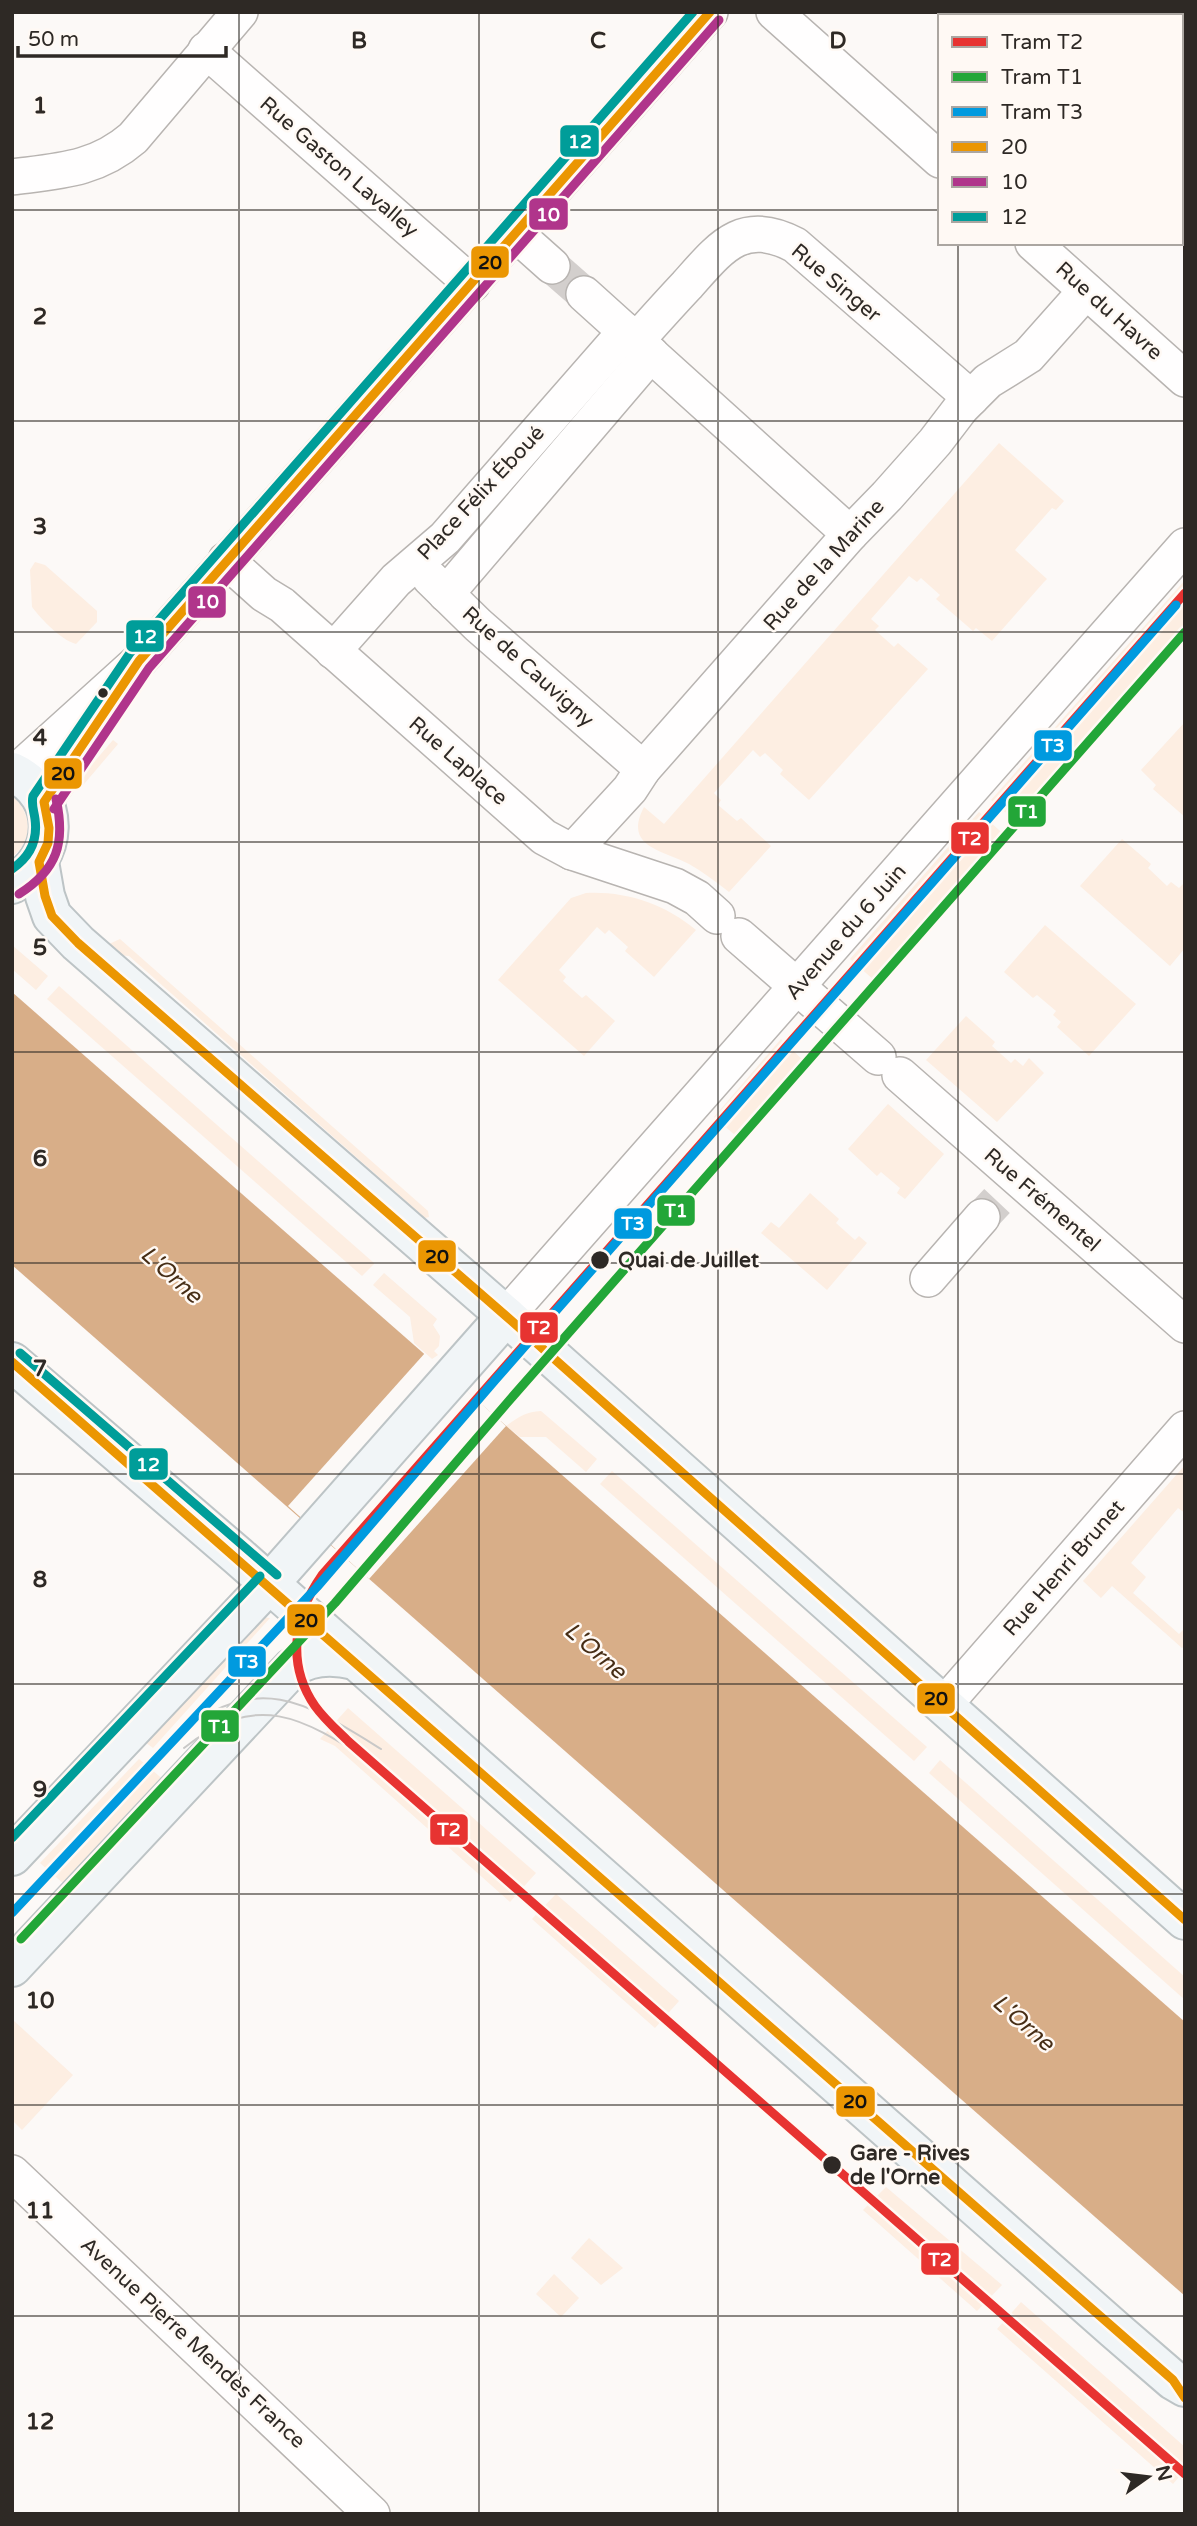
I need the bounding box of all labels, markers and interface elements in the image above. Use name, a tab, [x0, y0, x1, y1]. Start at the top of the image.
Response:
scale bar	[18, 14, 226, 58]
legend	[938, 14, 1183, 245]
text: 50 m	[28, 27, 79, 52]
text: B	[351, 27, 367, 55]
text: C	[590, 27, 606, 55]
text: D	[829, 27, 847, 55]
text: Tram T2	[1001, 30, 1083, 55]
text: Tram T1	[1001, 65, 1083, 90]
street label: Rue Gaston Lavalley	[255, 91, 423, 243]
text: 1	[33, 92, 47, 120]
text: Tram T3	[1001, 100, 1083, 125]
line badge: 12	[559, 124, 600, 158]
text: 12	[568, 131, 592, 153]
text: 20	[1001, 135, 1027, 160]
text: 10	[1001, 170, 1027, 195]
line badge: 10	[528, 197, 569, 231]
text: 10	[536, 204, 560, 226]
text: 12	[1001, 205, 1027, 230]
street label: Rue Singer	[786, 238, 886, 328]
line badge: 20	[470, 245, 510, 279]
text: 20	[478, 252, 502, 274]
street label: Rue du Havre	[1051, 257, 1168, 365]
text: 2	[33, 303, 47, 331]
street label: Place Félix Éboué	[412, 421, 550, 565]
street label: Rue de la Marine	[758, 494, 890, 636]
text: 3	[33, 513, 47, 541]
line badge: 10	[187, 585, 227, 619]
text: 10	[195, 591, 219, 613]
street label: Rue de Cauvigny	[457, 601, 599, 733]
line badge: 12	[125, 619, 165, 653]
text: 12	[133, 626, 157, 648]
unlabelled marker	[96, 686, 110, 700]
street label: Rue Laplace	[404, 711, 512, 811]
text: 4	[33, 724, 48, 752]
line badge: T3	[1033, 729, 1073, 762]
text: T3	[1040, 735, 1065, 757]
line badge: 20	[43, 757, 83, 790]
text: 20	[51, 763, 75, 785]
line badge: T1	[1007, 795, 1047, 828]
text: T1	[1014, 801, 1039, 823]
line badge: T2	[950, 821, 990, 855]
text: T2	[957, 828, 982, 850]
street label: Avenue du 6 Juin	[780, 859, 912, 1005]
text: 5	[33, 934, 47, 962]
street label: Rue Frémentel	[979, 1143, 1105, 1257]
text: 6	[33, 1145, 47, 1173]
line badge: T1	[656, 1194, 696, 1227]
text: T1	[663, 1200, 688, 1222]
line badge: T3	[613, 1207, 653, 1240]
text: T3	[620, 1213, 645, 1235]
line badge: 20	[417, 1239, 457, 1273]
water label: L'Orne	[135, 1240, 209, 1311]
text: 20	[425, 1246, 449, 1268]
place label: Quai de Juillet	[618, 1248, 759, 1273]
marker: Quai de Juillet	[589, 1249, 611, 1271]
line badge: T2	[519, 1311, 559, 1344]
text: T2	[526, 1317, 551, 1339]
text: 7	[33, 1355, 47, 1383]
line badge: 12	[128, 1447, 169, 1481]
text: 12	[136, 1454, 160, 1476]
street label: Rue Henri Brunet	[998, 1495, 1130, 1641]
text: 8	[33, 1566, 47, 1594]
line badge: 20	[286, 1603, 326, 1637]
text: 20	[294, 1610, 318, 1632]
water label: L'Orne	[558, 1617, 633, 1687]
line badge: T3	[227, 1645, 267, 1678]
text: T3	[234, 1651, 259, 1673]
line badge: 20	[916, 1682, 956, 1715]
text: 20	[924, 1688, 948, 1710]
line badge: T1	[200, 1709, 240, 1743]
text: T1	[207, 1716, 232, 1738]
text: 9	[33, 1776, 47, 1804]
line badge: T2	[429, 1813, 469, 1846]
text: T2	[436, 1819, 461, 1841]
text: 10	[26, 1987, 54, 2015]
water label: L'Orne	[986, 1989, 1061, 2059]
line badge: 20	[835, 2085, 876, 2118]
text: 20	[843, 2091, 867, 2113]
place label: Gare - Rives de l'Orne	[850, 2141, 970, 2190]
marker: Gare - Rives de l'Orne	[821, 2154, 843, 2176]
text: 11	[26, 2197, 54, 2225]
street label: Avenue Pierre Mendès France	[76, 2232, 311, 2454]
line badge: T2	[920, 2242, 960, 2276]
text: T2	[927, 2249, 952, 2271]
text: 12	[26, 2408, 54, 2436]
north arrow	[1113, 2442, 1183, 2512]
text: N	[1151, 2463, 1176, 2483]

